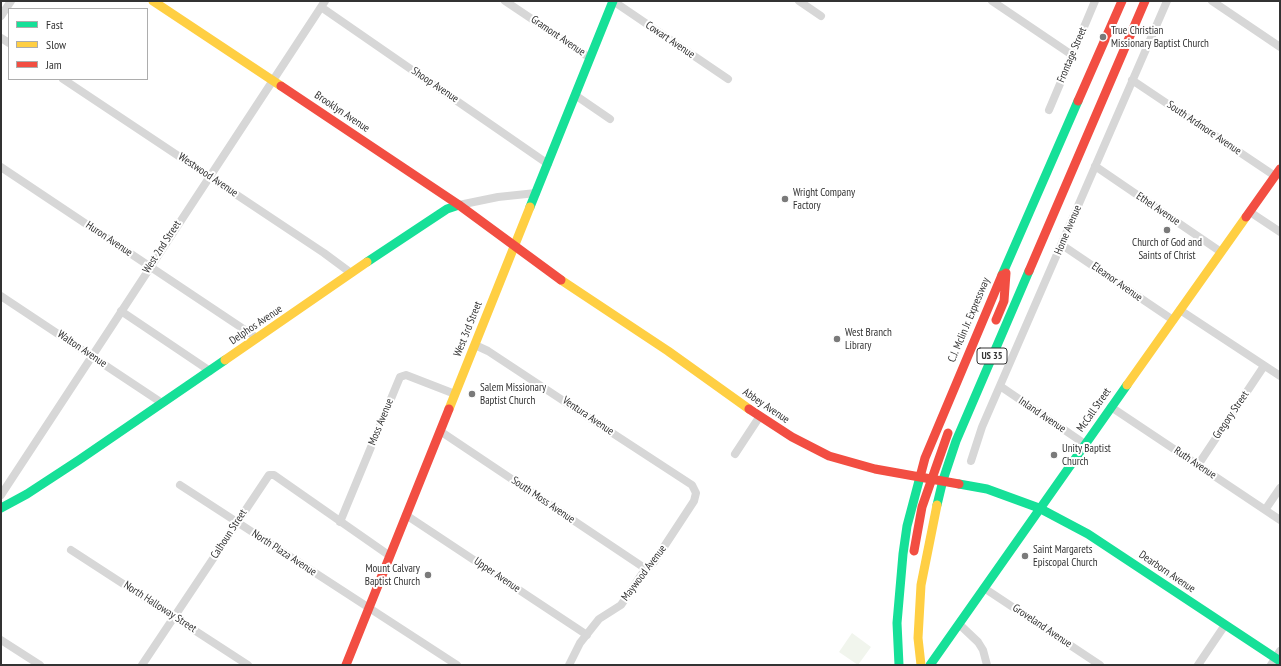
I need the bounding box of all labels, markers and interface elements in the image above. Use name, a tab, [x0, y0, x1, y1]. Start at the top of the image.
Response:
legend	[8, 8, 148, 80]
street label: Gramont Avenue	[528, 13, 588, 59]
text: Fast	[46, 17, 63, 32]
street label: Cowart Avenue	[643, 19, 697, 61]
place label: True Christian Missionary Baptist Church	[1111, 24, 1209, 50]
street label: Frontage Street	[1054, 25, 1090, 85]
marker: True Christian Missionary Baptist Church	[1098, 32, 1108, 42]
text: Slow	[46, 37, 66, 52]
text: Jam	[46, 57, 62, 72]
street label: Shoop Avenue	[409, 64, 461, 106]
street label: Brooklyn Avenue	[312, 89, 372, 135]
street label: South Ardmore Avenue	[1164, 98, 1244, 158]
street label: Westwood Avenue	[176, 150, 240, 200]
place label: Wright Company Factory	[793, 186, 855, 212]
street label: Ethel Avenue	[1134, 190, 1182, 228]
marker: Wright Company Factory	[780, 194, 790, 204]
street label: Home Avenue	[1052, 203, 1084, 257]
street label: West 2nd Street	[140, 218, 184, 276]
street label: Huron Avenue	[83, 219, 135, 259]
marker: Church of God and Saints of Christ	[1162, 225, 1172, 235]
place label: Church of God and Saints of Christ	[1132, 236, 1202, 262]
street label: Eleanor Avenue	[1089, 260, 1145, 304]
street label: C.J. Mclin Jr. Expressway	[945, 276, 993, 364]
street label: West 3rd Street	[451, 299, 485, 359]
street label: Delphos Avenue	[227, 302, 285, 348]
place label: West Branch Library	[845, 326, 892, 352]
street label: Walton Avenue	[55, 328, 109, 370]
marker: West Branch Library	[832, 334, 842, 344]
road number: US 35	[977, 348, 1007, 364]
place label: Salem Missionary Baptist Church	[480, 381, 546, 407]
street label: Abbey Avenue	[740, 386, 792, 426]
street label: McCall Street	[1074, 386, 1114, 434]
marker: Salem Missionary Baptist Church	[467, 389, 477, 399]
street label: Gregory Street	[1210, 389, 1252, 441]
street label: Ventura Avenue	[560, 394, 616, 438]
street label: Inland Avenue	[1016, 394, 1068, 436]
street label: Moss Avenue	[366, 397, 396, 447]
place label: Unity Baptist Church	[1062, 442, 1111, 468]
street label: Ruth Avenue	[1171, 444, 1219, 482]
marker: Unity Baptist Church	[1049, 450, 1059, 460]
street label: South Moss Avenue	[509, 474, 577, 526]
street label: Calhoun Street	[208, 507, 250, 561]
street label: North Plaza Avenue	[249, 527, 319, 579]
street label: Maywood Avenue	[619, 542, 669, 604]
place label: Saint Margarets Episcopal Church	[1033, 543, 1098, 569]
street label: Dearborn Avenue	[1136, 548, 1198, 596]
marker: Saint Margarets Episcopal Church	[1020, 551, 1030, 561]
street label: Upper Avenue	[471, 555, 523, 595]
place label: Mount Calvary Baptist Church	[365, 562, 420, 588]
marker: Mount Calvary Baptist Church	[423, 570, 433, 580]
street label: North Halloway Street	[121, 578, 199, 636]
street label: Groveland Avenue	[1010, 601, 1074, 651]

